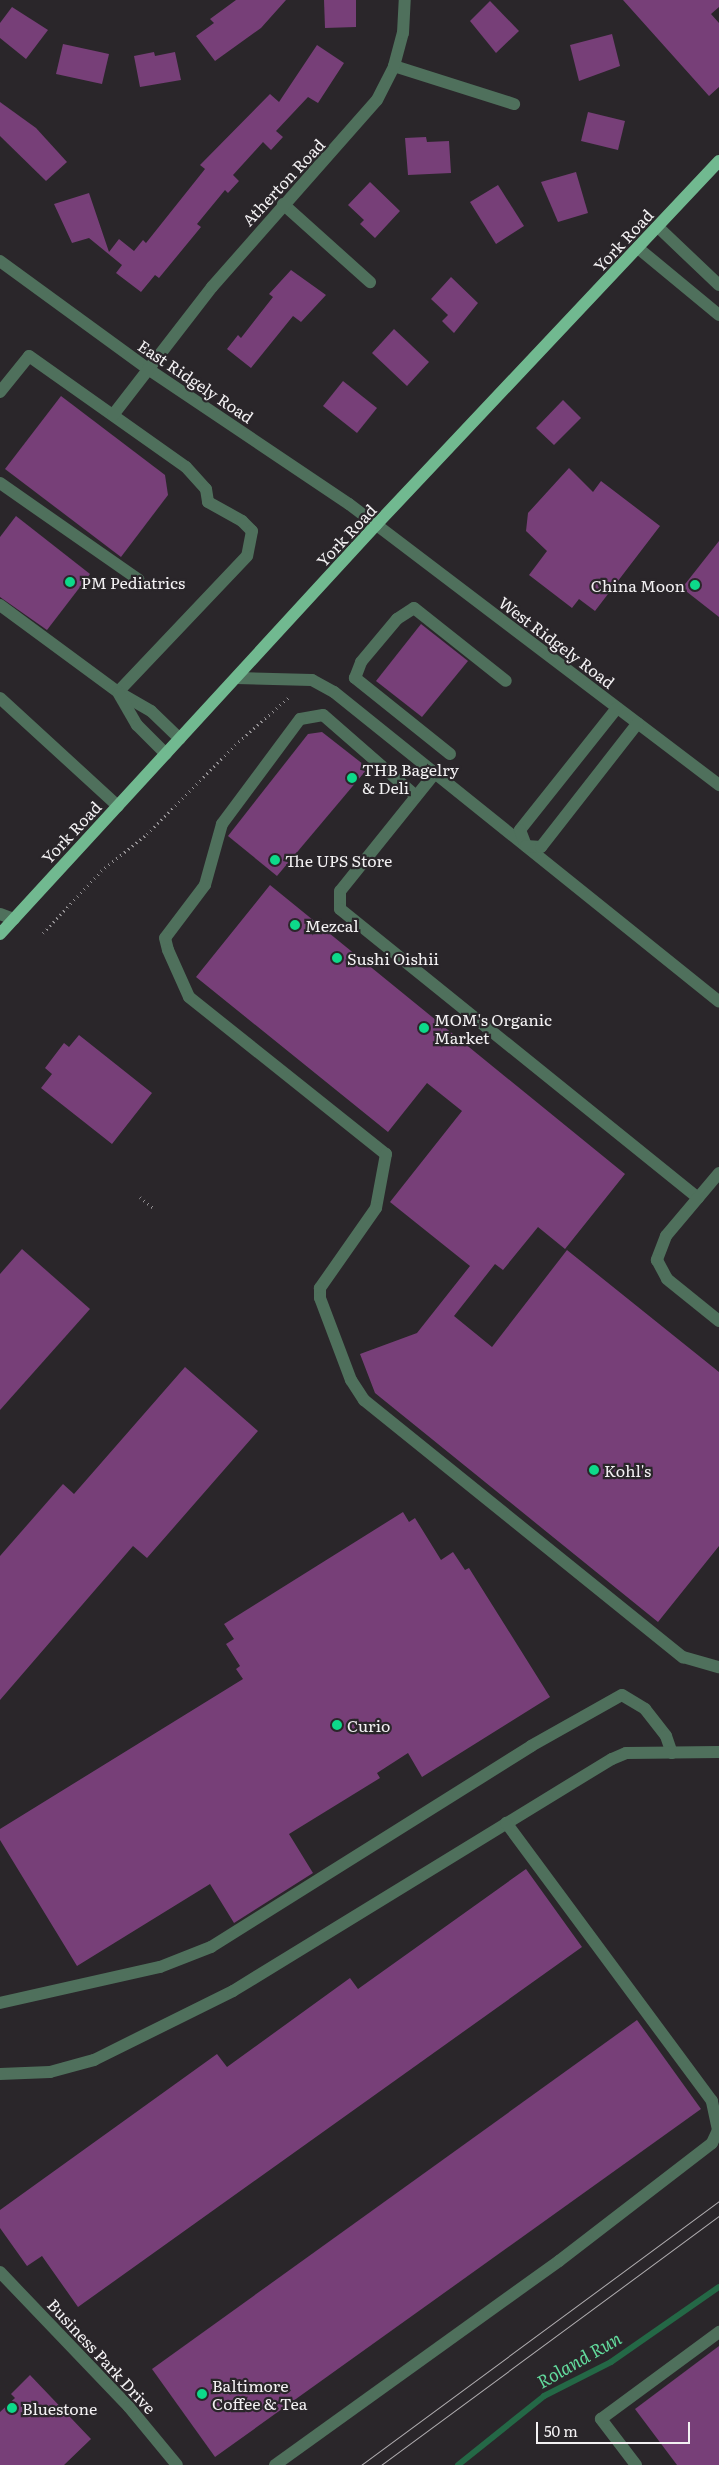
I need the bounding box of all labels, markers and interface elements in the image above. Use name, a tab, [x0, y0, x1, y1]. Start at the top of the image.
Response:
street label: Atherton Road	[238, 135, 328, 229]
street label: York Road	[589, 205, 657, 275]
street label: East Ridgely Road	[135, 335, 257, 427]
street label: York Road	[312, 500, 380, 570]
place label: PM Pediatrics	[81, 572, 185, 592]
marker: PM Pediatrics	[63, 575, 77, 589]
place label: China Moon	[591, 575, 685, 595]
marker: China Moon	[689, 579, 701, 591]
street label: West Ridgely Road	[495, 592, 619, 692]
place label: THB Bagelry & Deli	[362, 759, 459, 797]
marker: THB Bagelry & Deli	[346, 772, 358, 784]
street label: York Road	[37, 797, 105, 867]
place label: The UPS Store	[285, 850, 392, 870]
marker: The UPS Store	[269, 854, 281, 866]
place label: Mezcal	[305, 915, 359, 935]
marker: Mezcal	[289, 919, 301, 931]
place label: Sushi Oishii	[347, 948, 439, 968]
marker: Sushi Oishii	[331, 952, 343, 964]
place label: MOM's Organic Market	[434, 1009, 552, 1047]
marker: MOM's Organic Market	[418, 1022, 430, 1034]
place label: Kohl's	[604, 1460, 651, 1480]
marker: Kohl's	[588, 1464, 600, 1476]
place label: Curio	[347, 1715, 390, 1735]
marker: Curio	[331, 1719, 343, 1731]
street label: Business Park Drive	[44, 2295, 160, 2417]
water label: Roland Run	[533, 2327, 625, 2393]
place label: Baltimore Coffee & Tea	[212, 2375, 307, 2413]
marker: Baltimore Coffee & Tea	[196, 2388, 208, 2400]
place label: Bluestone	[22, 2398, 97, 2418]
marker: Bluestone	[6, 2402, 18, 2414]
scale bar	[539, 2412, 693, 2444]
text: 50 m	[544, 2419, 578, 2442]

